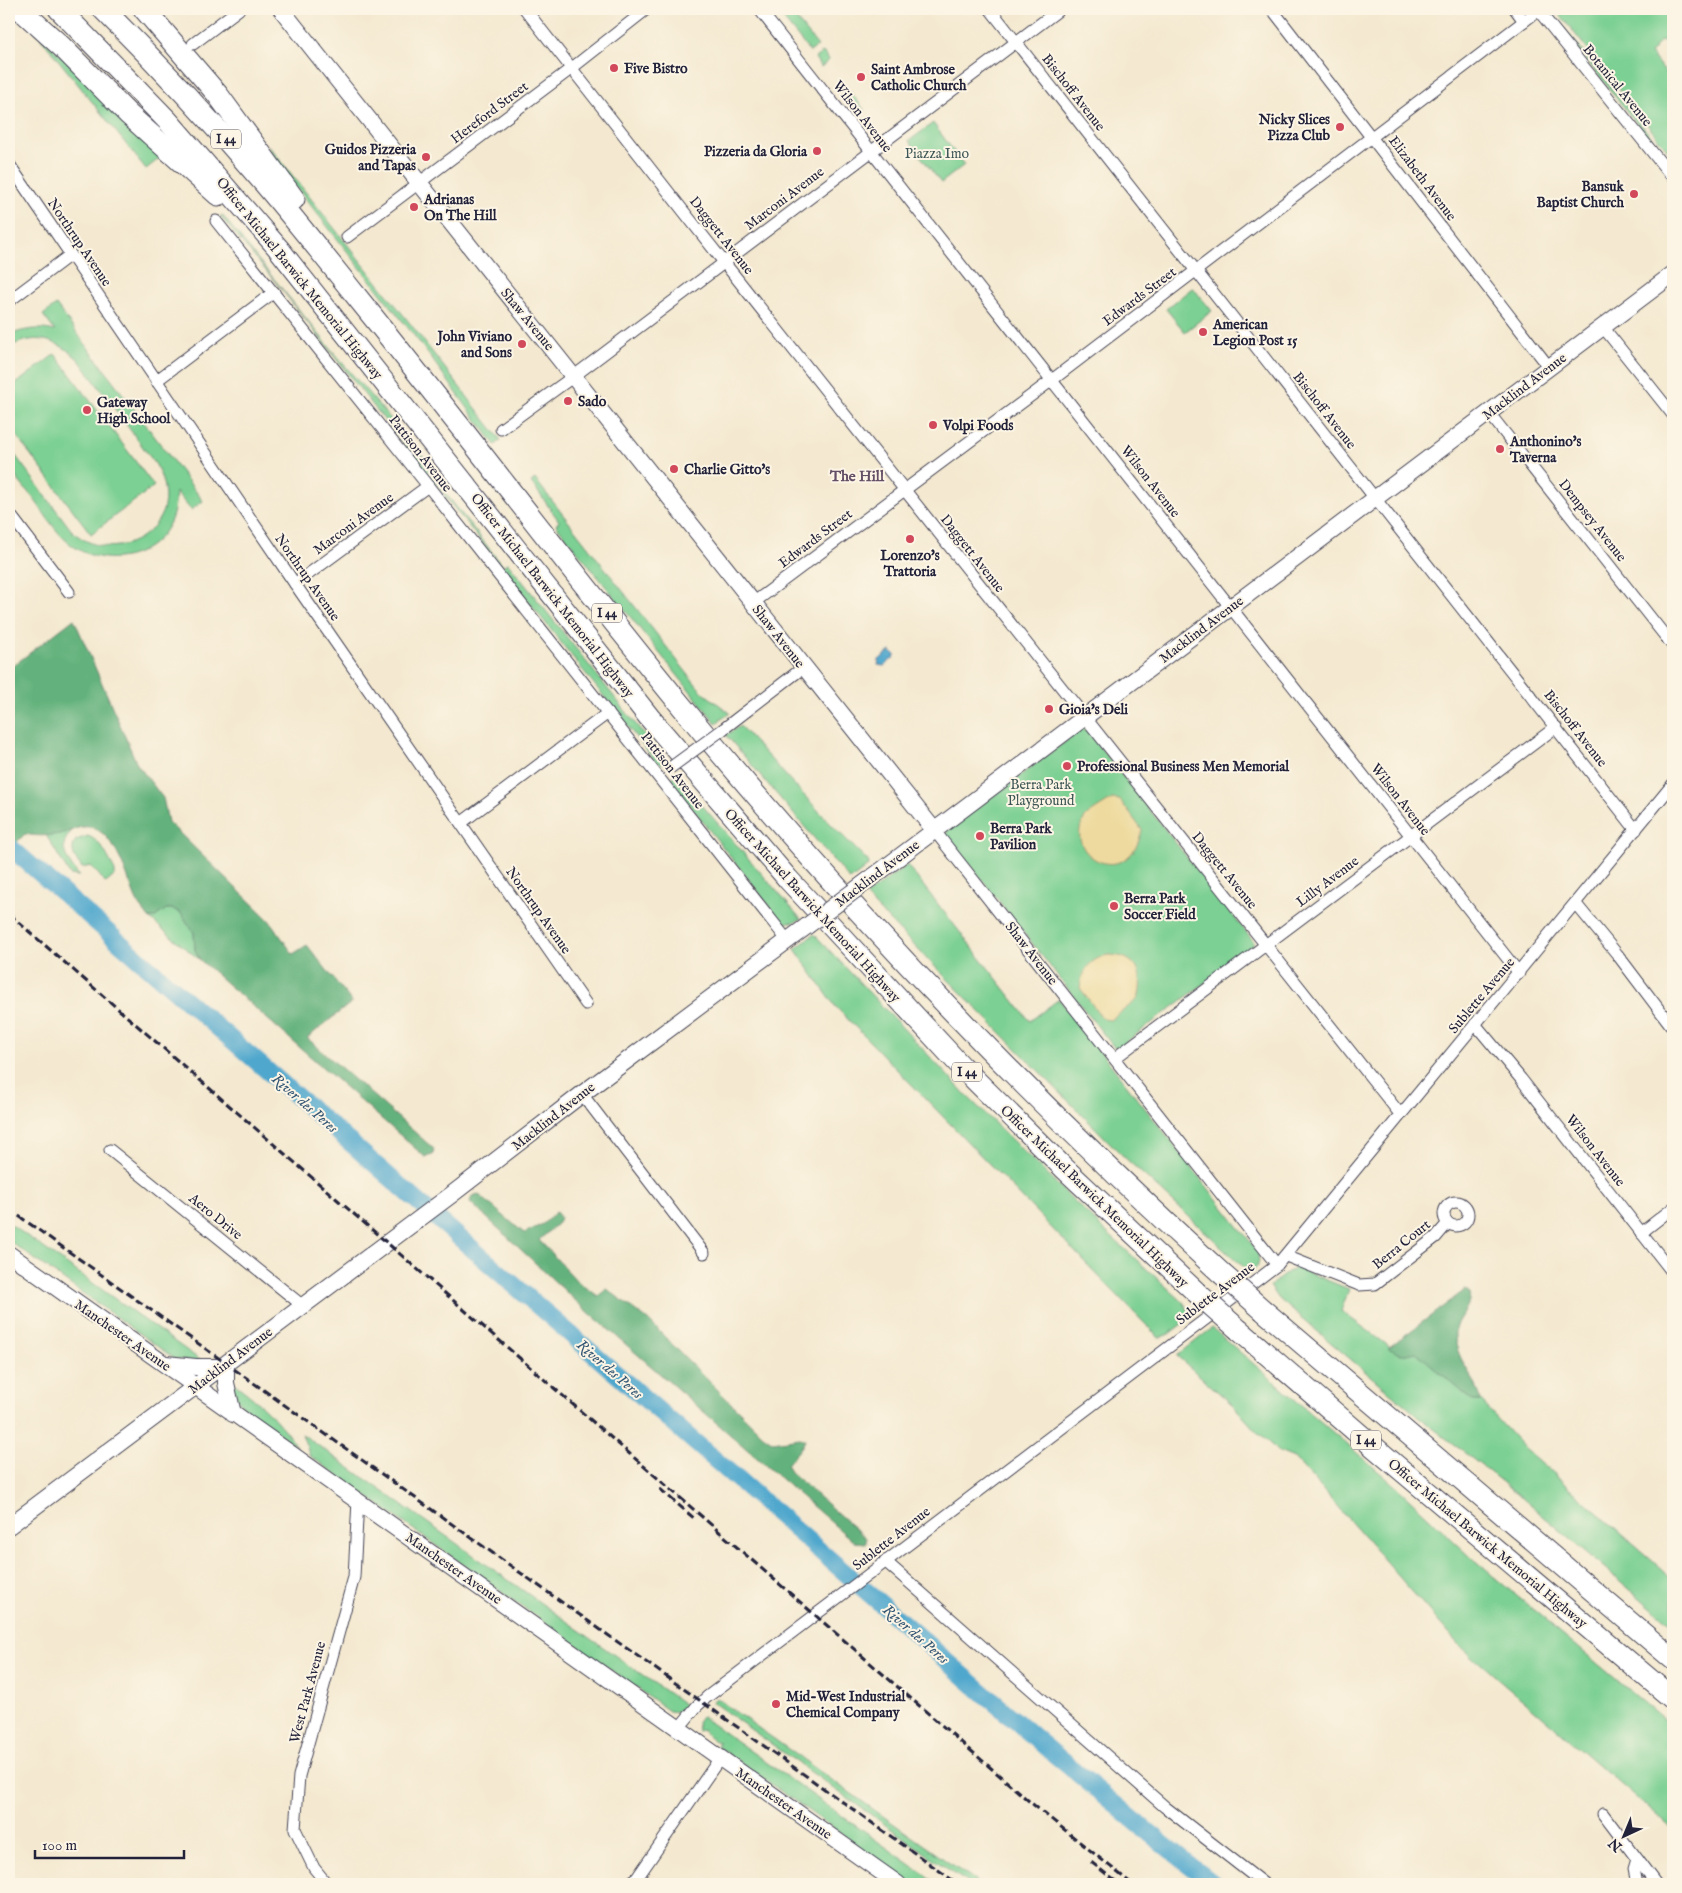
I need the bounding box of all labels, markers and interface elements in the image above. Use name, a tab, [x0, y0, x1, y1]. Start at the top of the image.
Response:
street label: Botanical Avenue	[1579, 41, 1656, 131]
street label: Bischoff Avenue	[1037, 50, 1109, 135]
place label: Five Bistro	[624, 60, 688, 78]
place label: Saint Ambrose Catholic Church	[871, 61, 967, 95]
marker: Five Bistro	[608, 62, 620, 74]
marker: Saint Ambrose Catholic Church	[855, 71, 867, 83]
street label: Wilson Avenue	[828, 77, 896, 157]
street label: Hereford Street	[447, 78, 532, 148]
place label: Nicky Slices Pizza Club	[1258, 111, 1331, 145]
marker: Nicky Slices Pizza Club	[1334, 121, 1346, 133]
road number: I 44	[211, 130, 241, 148]
street label: Elizabeth Avenue	[1384, 133, 1460, 225]
place label: Guidos Pizzeria and Tapas	[325, 141, 417, 175]
place label: Pizzeria da Gloria	[704, 143, 808, 161]
marker: Pizzeria da Gloria	[811, 145, 823, 157]
park label: Piazza Imo	[905, 145, 970, 163]
marker: Guidos Pizzeria and Tapas	[420, 151, 432, 163]
street label: Marconi Avenue	[741, 163, 828, 235]
street label: Officer Michael Barwick Memorial Highway	[212, 174, 386, 383]
place label: Bansuk Baptist Church	[1537, 178, 1625, 212]
marker: Bansuk Baptist Church	[1628, 188, 1640, 200]
place label: Adrianas On The Hill	[423, 191, 498, 225]
street label: Daggett Avenue	[685, 193, 758, 279]
street label: Northrup Avenue	[43, 195, 116, 291]
marker: Adrianas On The Hill	[408, 201, 420, 213]
street label: Edwards Street	[1099, 263, 1180, 330]
street label: Shaw Avenue	[496, 285, 558, 355]
place label: American Legion Post 15	[1212, 316, 1297, 350]
marker: American Legion Post 15	[1197, 326, 1209, 338]
place label: John Viviano and Sons	[435, 328, 512, 362]
marker: John Viviano and Sons	[516, 338, 528, 350]
street label: Macklind Avenue	[1479, 349, 1571, 424]
street label: Bischoff Avenue	[1288, 368, 1360, 453]
place label: Sado	[578, 393, 607, 411]
place label: Gateway High School	[97, 394, 171, 428]
marker: Sado	[562, 395, 574, 407]
marker: Gateway High School	[81, 404, 93, 416]
street label: Pattison Avenue	[384, 411, 456, 496]
place label: Volpi Foods	[942, 417, 1013, 435]
marker: Volpi Foods	[927, 419, 939, 431]
place label: Anthonino's Taverna	[1509, 433, 1582, 467]
street label: Wilson Avenue	[1116, 442, 1184, 522]
marker: Anthonino's Taverna	[1494, 443, 1506, 455]
place label: Charlie Gitto's	[684, 461, 770, 479]
marker: Charlie Gitto's	[668, 463, 680, 475]
district label: The Hill	[829, 467, 885, 486]
street label: Dempsey Avenue	[1554, 476, 1630, 566]
street label: Marconi Avenue	[310, 488, 398, 559]
street label: Officer Michael Barwick Memorial Highway	[467, 490, 638, 702]
street label: Edwards Street	[775, 505, 856, 572]
street label: Daggett Avenue	[936, 511, 1009, 597]
street label: Northrup Avenue	[270, 530, 344, 625]
marker: Lorenzo's Trattoria	[904, 533, 916, 545]
place label: Lorenzo's Trattoria	[880, 547, 940, 581]
street label: Macklind Avenue	[1156, 592, 1248, 667]
street label: Shaw Avenue	[748, 601, 809, 672]
road number: I 44	[592, 604, 622, 622]
street label: Bischoff Avenue	[1539, 686, 1611, 771]
place label: Gioia's Deli	[1059, 701, 1128, 719]
marker: Gioia's Deli	[1043, 703, 1055, 715]
street label: Pattison Avenue	[636, 728, 708, 813]
place label: Professional Business Men Memorial	[1077, 758, 1290, 776]
marker: Professional Business Men Memorial	[1061, 760, 1073, 772]
street label: Wilson Avenue	[1366, 760, 1434, 840]
park label: Berra Park Playground	[1008, 776, 1075, 810]
street label: Officer Michael Barwick Memorial Highway	[720, 805, 904, 1006]
place label: Berra Park Pavilion	[990, 820, 1052, 854]
street label: Daggett Avenue	[1188, 828, 1261, 913]
marker: Berra Park Pavilion	[974, 830, 986, 842]
street label: Macklind Avenue	[832, 836, 924, 911]
street label: Lilly Avenue	[1293, 852, 1363, 911]
street label: Northrup Avenue	[501, 863, 575, 958]
place label: Berra Park Soccer Field	[1124, 890, 1196, 924]
marker: Berra Park Soccer Field	[1108, 900, 1120, 912]
street label: Shaw Avenue	[1001, 918, 1062, 989]
street label: Sublette Avenue	[1445, 953, 1519, 1037]
road number: I 44	[952, 1062, 982, 1082]
water label: River des Peres	[268, 1069, 342, 1138]
street label: Macklind Avenue	[508, 1078, 599, 1155]
street label: Officer Michael Barwick Memorial Highway	[996, 1102, 1192, 1292]
street label: Wilson Avenue	[1561, 1111, 1629, 1191]
street label: Aero Drive	[184, 1189, 246, 1244]
street label: Berra Court	[1369, 1216, 1435, 1274]
street label: Sublette Avenue	[1173, 1258, 1259, 1329]
street label: Manchester Avenue	[71, 1296, 175, 1376]
street label: Macklind Avenue	[185, 1323, 277, 1398]
water label: River des Peres	[573, 1335, 647, 1404]
road number: I 44	[1351, 1430, 1381, 1450]
street label: Officer Michael Barwick Memorial Highway	[1384, 1455, 1591, 1633]
street label: Sublette Avenue	[849, 1502, 935, 1575]
street label: Manchester Avenue	[402, 1529, 506, 1609]
water label: River des Peres	[879, 1600, 953, 1669]
street label: West Park Avenue	[286, 1639, 330, 1745]
place label: Mid-West Industrial Chemical Company	[786, 1688, 907, 1722]
marker: Mid-West Industrial Chemical Company	[770, 1698, 782, 1710]
street label: Manchester Avenue	[732, 1764, 836, 1844]
north arrow	[1600, 1810, 1650, 1860]
scale bar	[35, 1828, 184, 1860]
text: N	[1605, 1834, 1627, 1856]
text: 100 m	[42, 1836, 78, 1855]

